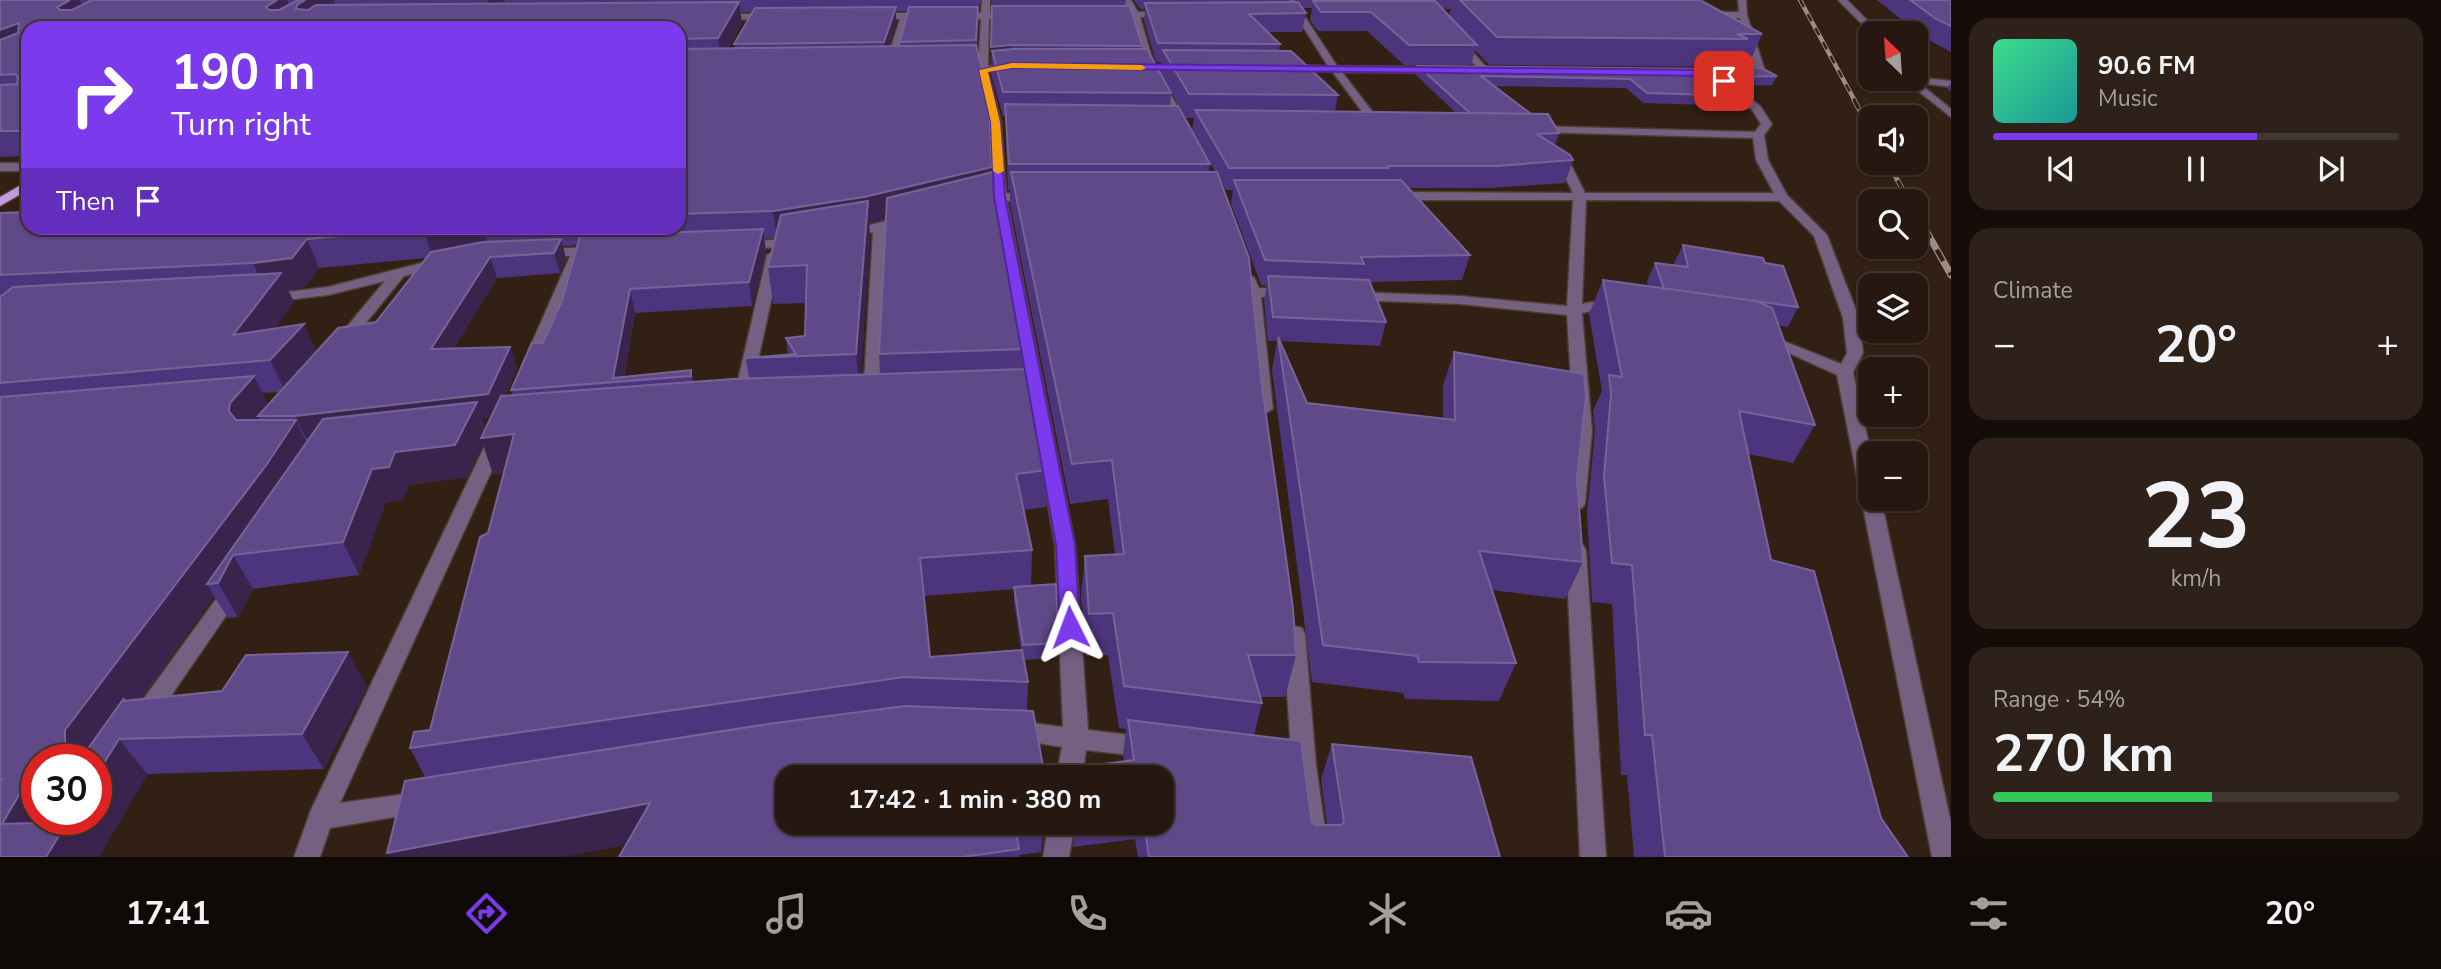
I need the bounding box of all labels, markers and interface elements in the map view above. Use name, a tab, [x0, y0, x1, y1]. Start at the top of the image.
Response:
north arrow	[1858, 21, 1928, 91]
map controls	[1858, 21, 1928, 511]
text: 190 m	[171, 39, 315, 106]
text: 90.6 FM	[2098, 48, 2195, 83]
icon: right	[56, 49, 147, 140]
pin	[1694, 51, 1754, 111]
icon: arrive	[1705, 62, 1743, 100]
text: Music	[2098, 83, 2158, 114]
text: Turn right	[171, 103, 311, 146]
button: sound	[1858, 105, 1928, 175]
icon: previous	[2042, 150, 2080, 188]
icon: pause	[2177, 150, 2215, 188]
icon: next	[2312, 150, 2350, 188]
icon: arrive	[129, 182, 167, 220]
text: Then	[56, 184, 115, 219]
button: search	[1858, 189, 1928, 259]
button: layers	[1858, 273, 1928, 343]
text: Climate	[1993, 275, 2073, 306]
text: 20°	[2155, 309, 2237, 380]
text: −	[1993, 319, 2016, 370]
text: +	[2376, 319, 2399, 370]
button: +	[1858, 357, 1928, 427]
button: −	[1858, 441, 1928, 511]
text: 23	[2141, 455, 2251, 579]
text: km/h	[2171, 563, 2221, 594]
position arrow	[1033, 590, 1107, 664]
text: Range · 54%	[1993, 684, 2125, 715]
text: 270 km	[1993, 718, 2174, 789]
speed limit sign: 30	[21, 744, 112, 835]
text: 17:42 · 1 min · 380 m	[848, 782, 1101, 817]
icon: directions	[462, 889, 511, 938]
icon: music	[762, 889, 811, 938]
icon: phone	[1063, 889, 1112, 938]
icon: climate	[1363, 889, 1412, 938]
icon: car	[1664, 889, 1713, 938]
icon: filters	[1964, 889, 2013, 938]
text: 17:41	[126, 892, 210, 935]
text: 20°	[2265, 892, 2315, 935]

